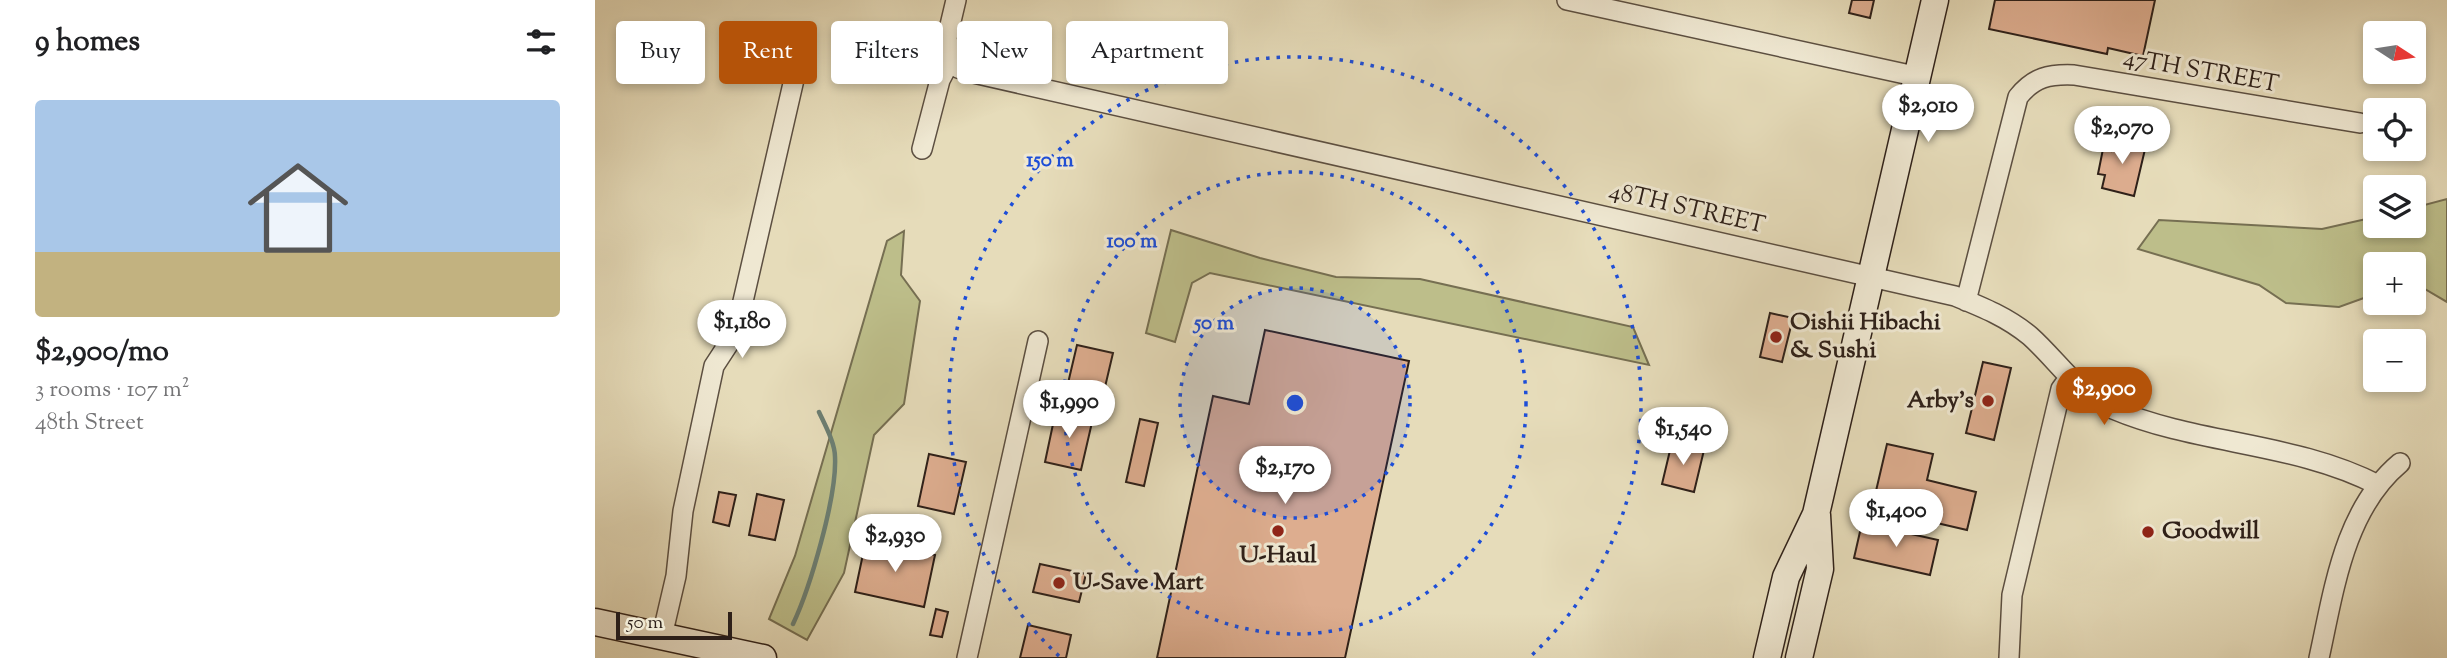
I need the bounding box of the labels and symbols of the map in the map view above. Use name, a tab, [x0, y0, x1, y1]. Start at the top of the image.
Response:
north arrow	[2363, 21, 2425, 84]
street label: 47TH STREET	[2121, 42, 2282, 102]
pin: $2,010	[1871, 85, 1985, 144]
pin: $2,070	[2065, 106, 2179, 166]
text: 150 m	[1026, 146, 1074, 176]
street label: 48TH STREET	[1606, 175, 1769, 244]
text: 100 m	[1107, 227, 1158, 257]
pin: $1,180	[685, 300, 799, 360]
place label: Oishii Hibachi & Sushi	[1790, 306, 1941, 368]
text: 50 m	[1192, 309, 1235, 339]
marker: Oishii Hibachi & Sushi	[1768, 329, 1784, 345]
pin: $2,900	[2047, 368, 2161, 427]
pin: $1,990	[1012, 380, 1126, 440]
place label: Arby's	[1907, 384, 1974, 418]
centre of rings	[1283, 391, 1307, 415]
marker: Arby's	[1980, 393, 1996, 409]
pin: $1,540	[1626, 407, 1740, 467]
pin: $2,170	[1228, 447, 1342, 506]
pin: $1,400	[1839, 490, 1953, 549]
pin: $2,930	[838, 514, 952, 574]
place label: Goodwill	[2162, 515, 2260, 549]
marker: U-Haul	[1270, 523, 1286, 539]
marker: Goodwill	[2140, 524, 2156, 540]
place label: U-Haul	[1239, 539, 1317, 573]
place label: U-Save Mart	[1073, 566, 1204, 600]
marker: U-Save Mart	[1051, 575, 1067, 591]
scale bar	[616, 609, 731, 641]

